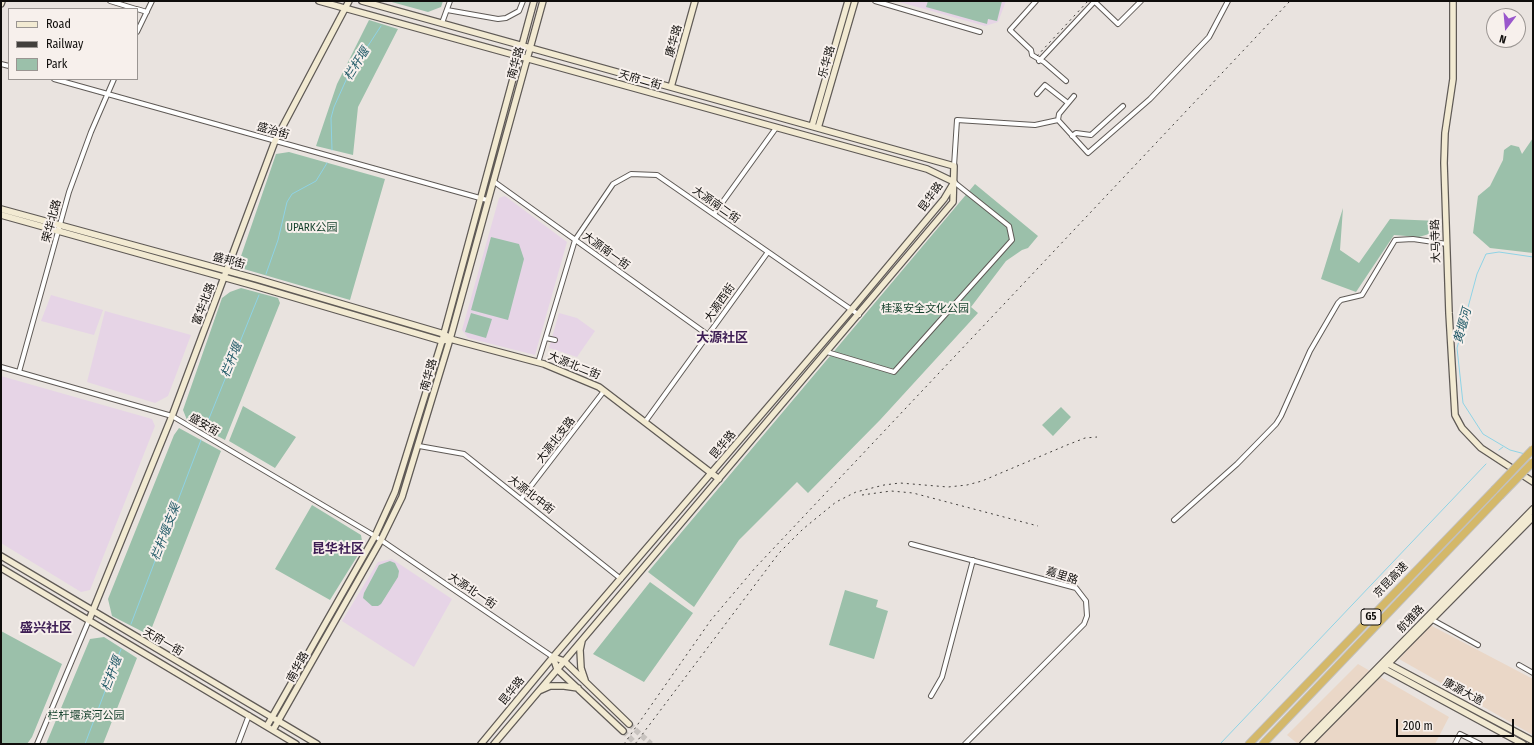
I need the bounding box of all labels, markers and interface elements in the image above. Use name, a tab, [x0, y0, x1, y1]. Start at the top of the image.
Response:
legend	[8, 8, 138, 80]
north arrow	[1486, 8, 1526, 48]
text: Road	[46, 17, 71, 31]
street label: 康华路	[663, 23, 685, 59]
text: N	[1498, 32, 1508, 46]
text: Railway	[46, 37, 83, 51]
street label: 乐华路	[816, 44, 838, 80]
water label: 栏杆堰	[341, 45, 373, 83]
street label: 南华路	[505, 45, 527, 81]
text: Park	[46, 57, 67, 71]
street label: 天府二街	[617, 68, 663, 92]
street label: 盛治街	[255, 120, 291, 142]
street label: 昆华路	[916, 180, 946, 214]
street label: 大源南二街	[690, 184, 742, 226]
street label: 荣华北路	[40, 198, 64, 244]
street label: 大马寺路	[1429, 219, 1443, 263]
park label: UPARK公园	[286, 221, 338, 235]
street label: 大源南一街	[580, 229, 632, 273]
street label: 盛邦街	[211, 250, 247, 272]
street label: 富华北路	[190, 281, 218, 327]
street label: 大源西街	[702, 281, 738, 325]
park label: 桂溪安全文化公园	[881, 302, 969, 316]
water label: 黄堰河	[1451, 307, 1475, 345]
district label: 大源社区	[696, 330, 748, 346]
water label: 栏杆堰	[219, 341, 245, 379]
street label: 大源北二街	[546, 350, 602, 382]
street label: 南华路	[418, 357, 440, 393]
street label: 盛安街	[186, 411, 222, 439]
street label: 大源北支路	[534, 414, 578, 466]
street label: 昆华路	[707, 428, 739, 462]
street label: 大源北中街	[505, 473, 557, 517]
water label: 栏杆堰支渠	[149, 501, 183, 563]
district label: 昆华社区	[312, 541, 364, 557]
street label: 京昆高速	[1371, 560, 1411, 600]
street label: 嘉里路	[1044, 565, 1080, 587]
street label: 大源北一街	[446, 570, 498, 612]
street label: 航雅路	[1395, 603, 1427, 635]
road number: G5	[1361, 609, 1381, 625]
district label: 盛兴社区	[20, 620, 72, 636]
street label: 天府一街	[141, 625, 185, 659]
street label: 南华路	[284, 649, 312, 685]
water label: 栏杆堰	[99, 655, 125, 693]
street label: 昆华路	[496, 674, 528, 708]
street label: 康源大道	[1440, 676, 1486, 708]
park label: 栏杆堰滨河公园	[48, 709, 124, 723]
scale bar	[1398, 711, 1516, 737]
text: 200 m	[1403, 719, 1433, 733]

